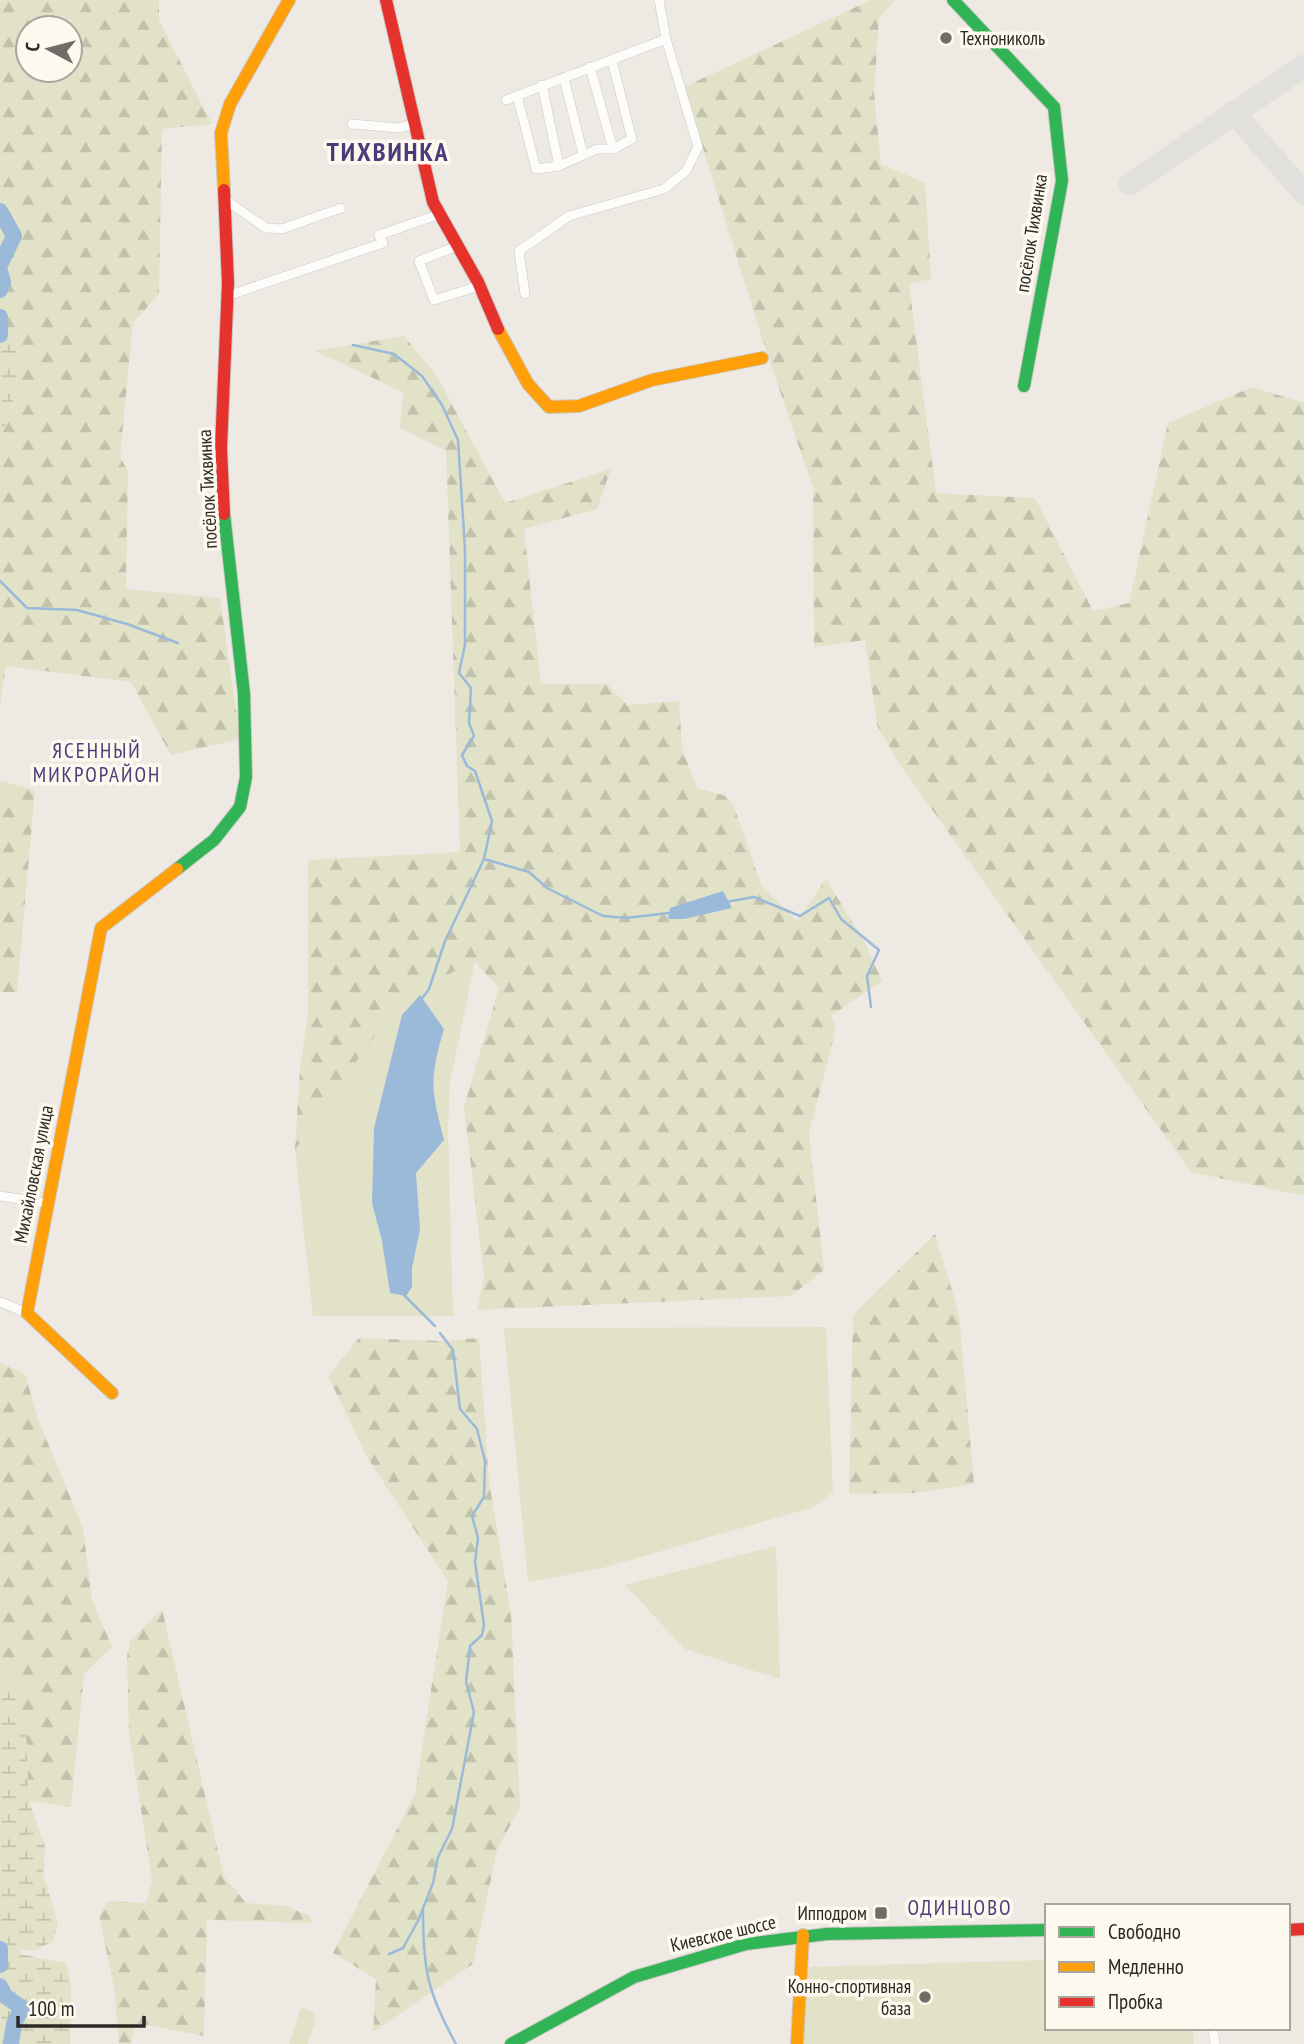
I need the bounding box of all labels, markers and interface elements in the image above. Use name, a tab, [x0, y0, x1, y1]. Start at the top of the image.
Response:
north arrow	[14, 14, 84, 84]
place label: Технониколь	[960, 26, 1045, 50]
marker: Технониколь	[938, 30, 954, 46]
text: С	[20, 41, 45, 53]
district label: ТИХВИНКА	[326, 135, 450, 168]
street label: посёлок Тихвинка	[1010, 172, 1052, 294]
street label: посёлок Тихвинка	[192, 429, 222, 549]
district label: ЯСЕННЫЙ МИКРОРАЙОН	[33, 737, 161, 788]
street label: Михайловская улица	[8, 1103, 58, 1245]
district label: ОДИНЦОВО	[907, 1894, 1013, 1921]
place label: Ипподром	[797, 1901, 867, 1925]
legend	[1045, 1904, 1290, 2030]
marker: Ипподром	[873, 1905, 889, 1921]
street label: Киевское шоссе	[668, 1909, 778, 1957]
text: Свободно	[1108, 1918, 1181, 1945]
text: Медленно	[1108, 1953, 1184, 1980]
place label: Конно-спортивная база	[788, 1974, 911, 2020]
scale bar	[18, 1984, 144, 2028]
text: Пробка	[1108, 1988, 1163, 2015]
marker: Конно-спортивная база	[917, 1989, 933, 2005]
text: 100 m	[28, 1995, 74, 2022]

